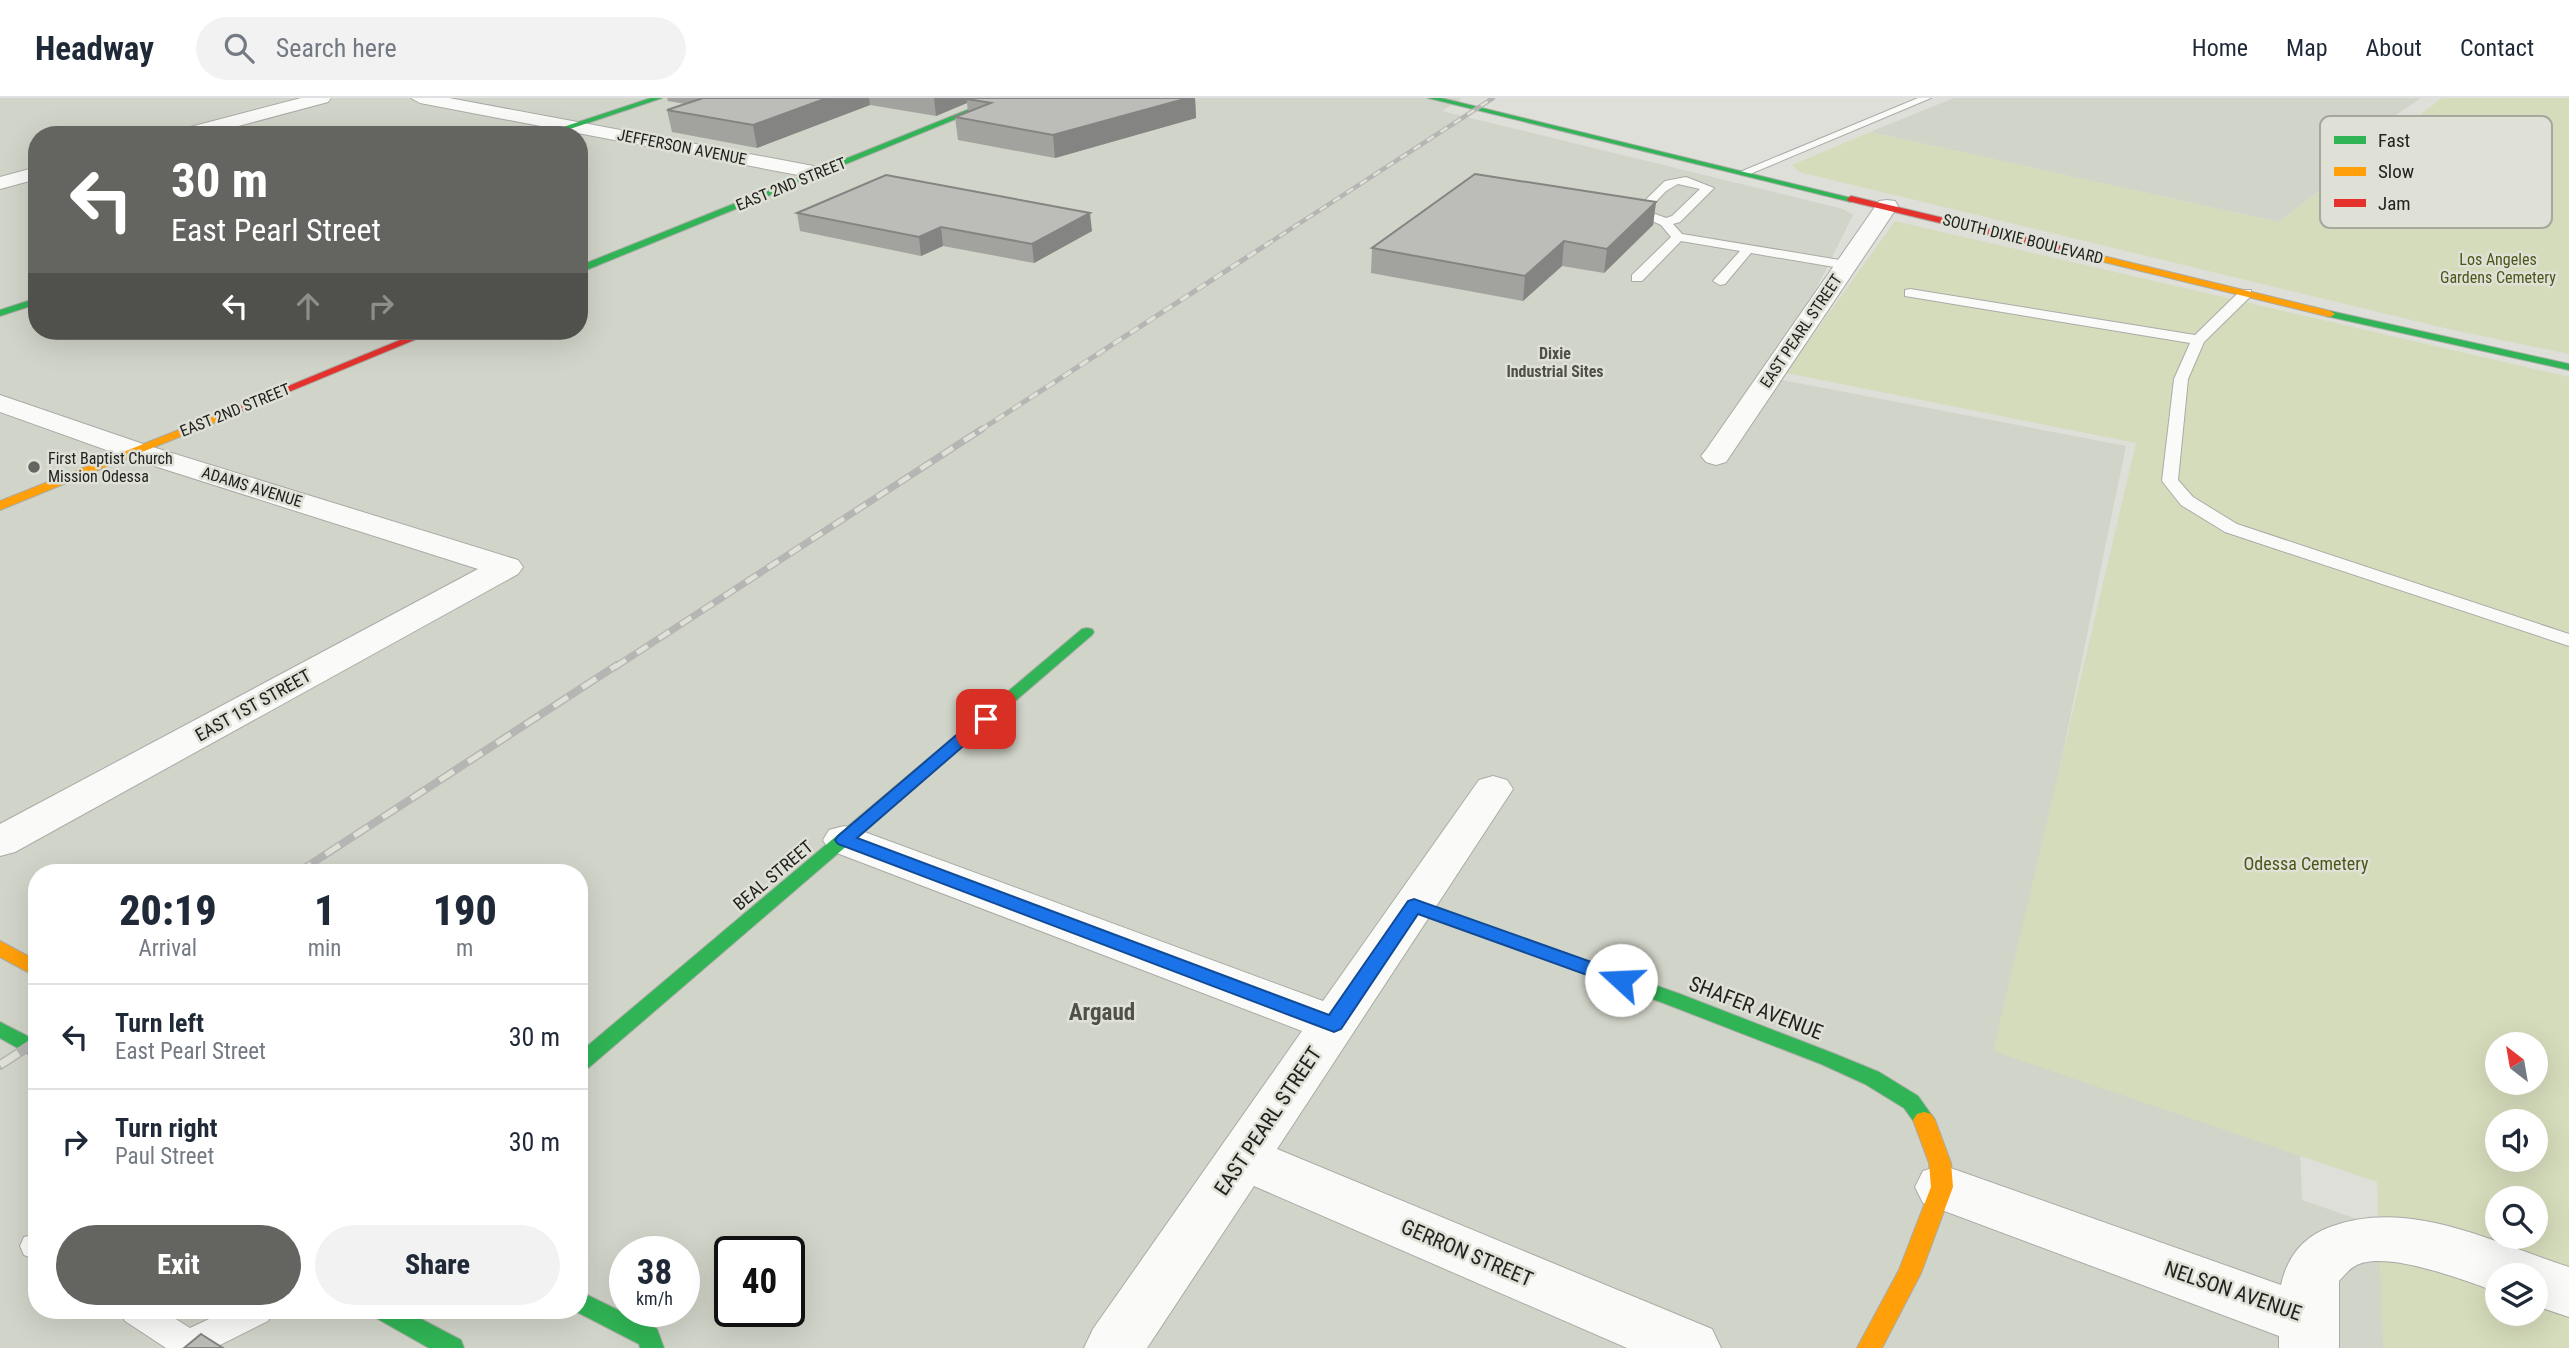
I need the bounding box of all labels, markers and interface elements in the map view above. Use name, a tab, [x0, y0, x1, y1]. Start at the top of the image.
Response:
search box	[196, 17, 686, 80]
text: Headway	[35, 29, 154, 68]
icon: search	[220, 29, 258, 67]
text: Search here	[276, 33, 397, 63]
text: Home	[2192, 34, 2248, 62]
text: Map	[2286, 34, 2328, 62]
text: About	[2366, 34, 2422, 62]
text: Contact	[2460, 34, 2534, 62]
legend	[2320, 116, 2552, 228]
street label: JEFFERSON AVENUE	[616, 125, 748, 169]
text: Fast	[2378, 129, 2410, 152]
text: 30 m	[171, 152, 268, 209]
street label: EAST 2ND STREET	[733, 153, 849, 215]
icon: left	[56, 154, 147, 245]
text: Slow	[2378, 160, 2414, 183]
text: Jam	[2378, 192, 2411, 215]
street label: SOUTH DIXIE BOULEVARD	[1941, 210, 2105, 268]
text: East Pearl Street	[171, 211, 381, 249]
park label: Los Angeles Gardens Cemetery	[2440, 250, 2556, 287]
street label: EAST PEARL STREET	[1756, 271, 1846, 391]
icon: left	[216, 287, 254, 325]
icon: ahead	[289, 287, 327, 325]
icon: right	[362, 287, 400, 325]
district label: Dixie Industrial Sites	[1506, 344, 1604, 381]
street label: EAST 2ND STREET	[177, 379, 293, 441]
place label: First Baptist Church Mission Odessa	[48, 449, 173, 486]
marker: First Baptist Church Mission Odessa	[26, 459, 42, 475]
street label: ADAMS AVENUE	[200, 463, 304, 511]
street label: EAST 1ST STREET	[192, 665, 314, 745]
pin	[956, 689, 1016, 749]
icon: arrive	[967, 700, 1005, 738]
street label: BEAL STREET	[729, 836, 817, 914]
park label: Odessa Cemetery	[2244, 853, 2369, 874]
text: 20:19	[119, 886, 216, 935]
text: 1	[314, 886, 335, 935]
text: 190	[433, 886, 497, 935]
text: Arrival	[139, 935, 197, 962]
text: min	[308, 935, 341, 962]
text: m	[456, 935, 473, 962]
position arrow	[1584, 943, 1658, 1017]
street label: SHAFER AVENUE	[1686, 971, 1826, 1045]
district label: Argaud	[1069, 999, 1135, 1026]
text: Turn left	[115, 1008, 204, 1038]
icon: left	[56, 1018, 94, 1056]
text: 30 m	[509, 1022, 560, 1052]
north arrow	[2485, 1032, 2548, 1096]
map controls	[2485, 1032, 2548, 1326]
text: East Pearl Street	[115, 1038, 266, 1065]
street label: EAST PEARL STREET	[1209, 1042, 1327, 1200]
button: sound	[2485, 1109, 2548, 1172]
text: Turn right	[115, 1113, 217, 1143]
icon: right	[56, 1123, 94, 1161]
text: 30 m	[509, 1127, 560, 1157]
text: Paul Street	[115, 1143, 214, 1170]
button: search	[2485, 1186, 2548, 1249]
street label: GERRON STREET	[1398, 1214, 1536, 1292]
button: Exit	[56, 1225, 301, 1305]
button: Share	[315, 1225, 560, 1305]
speed limit sign: 40	[714, 1236, 805, 1327]
text: 38	[637, 1252, 672, 1293]
street label: NELSON AVENUE	[2161, 1256, 2305, 1326]
button: layers	[2485, 1263, 2548, 1326]
text: km/h	[636, 1288, 673, 1309]

